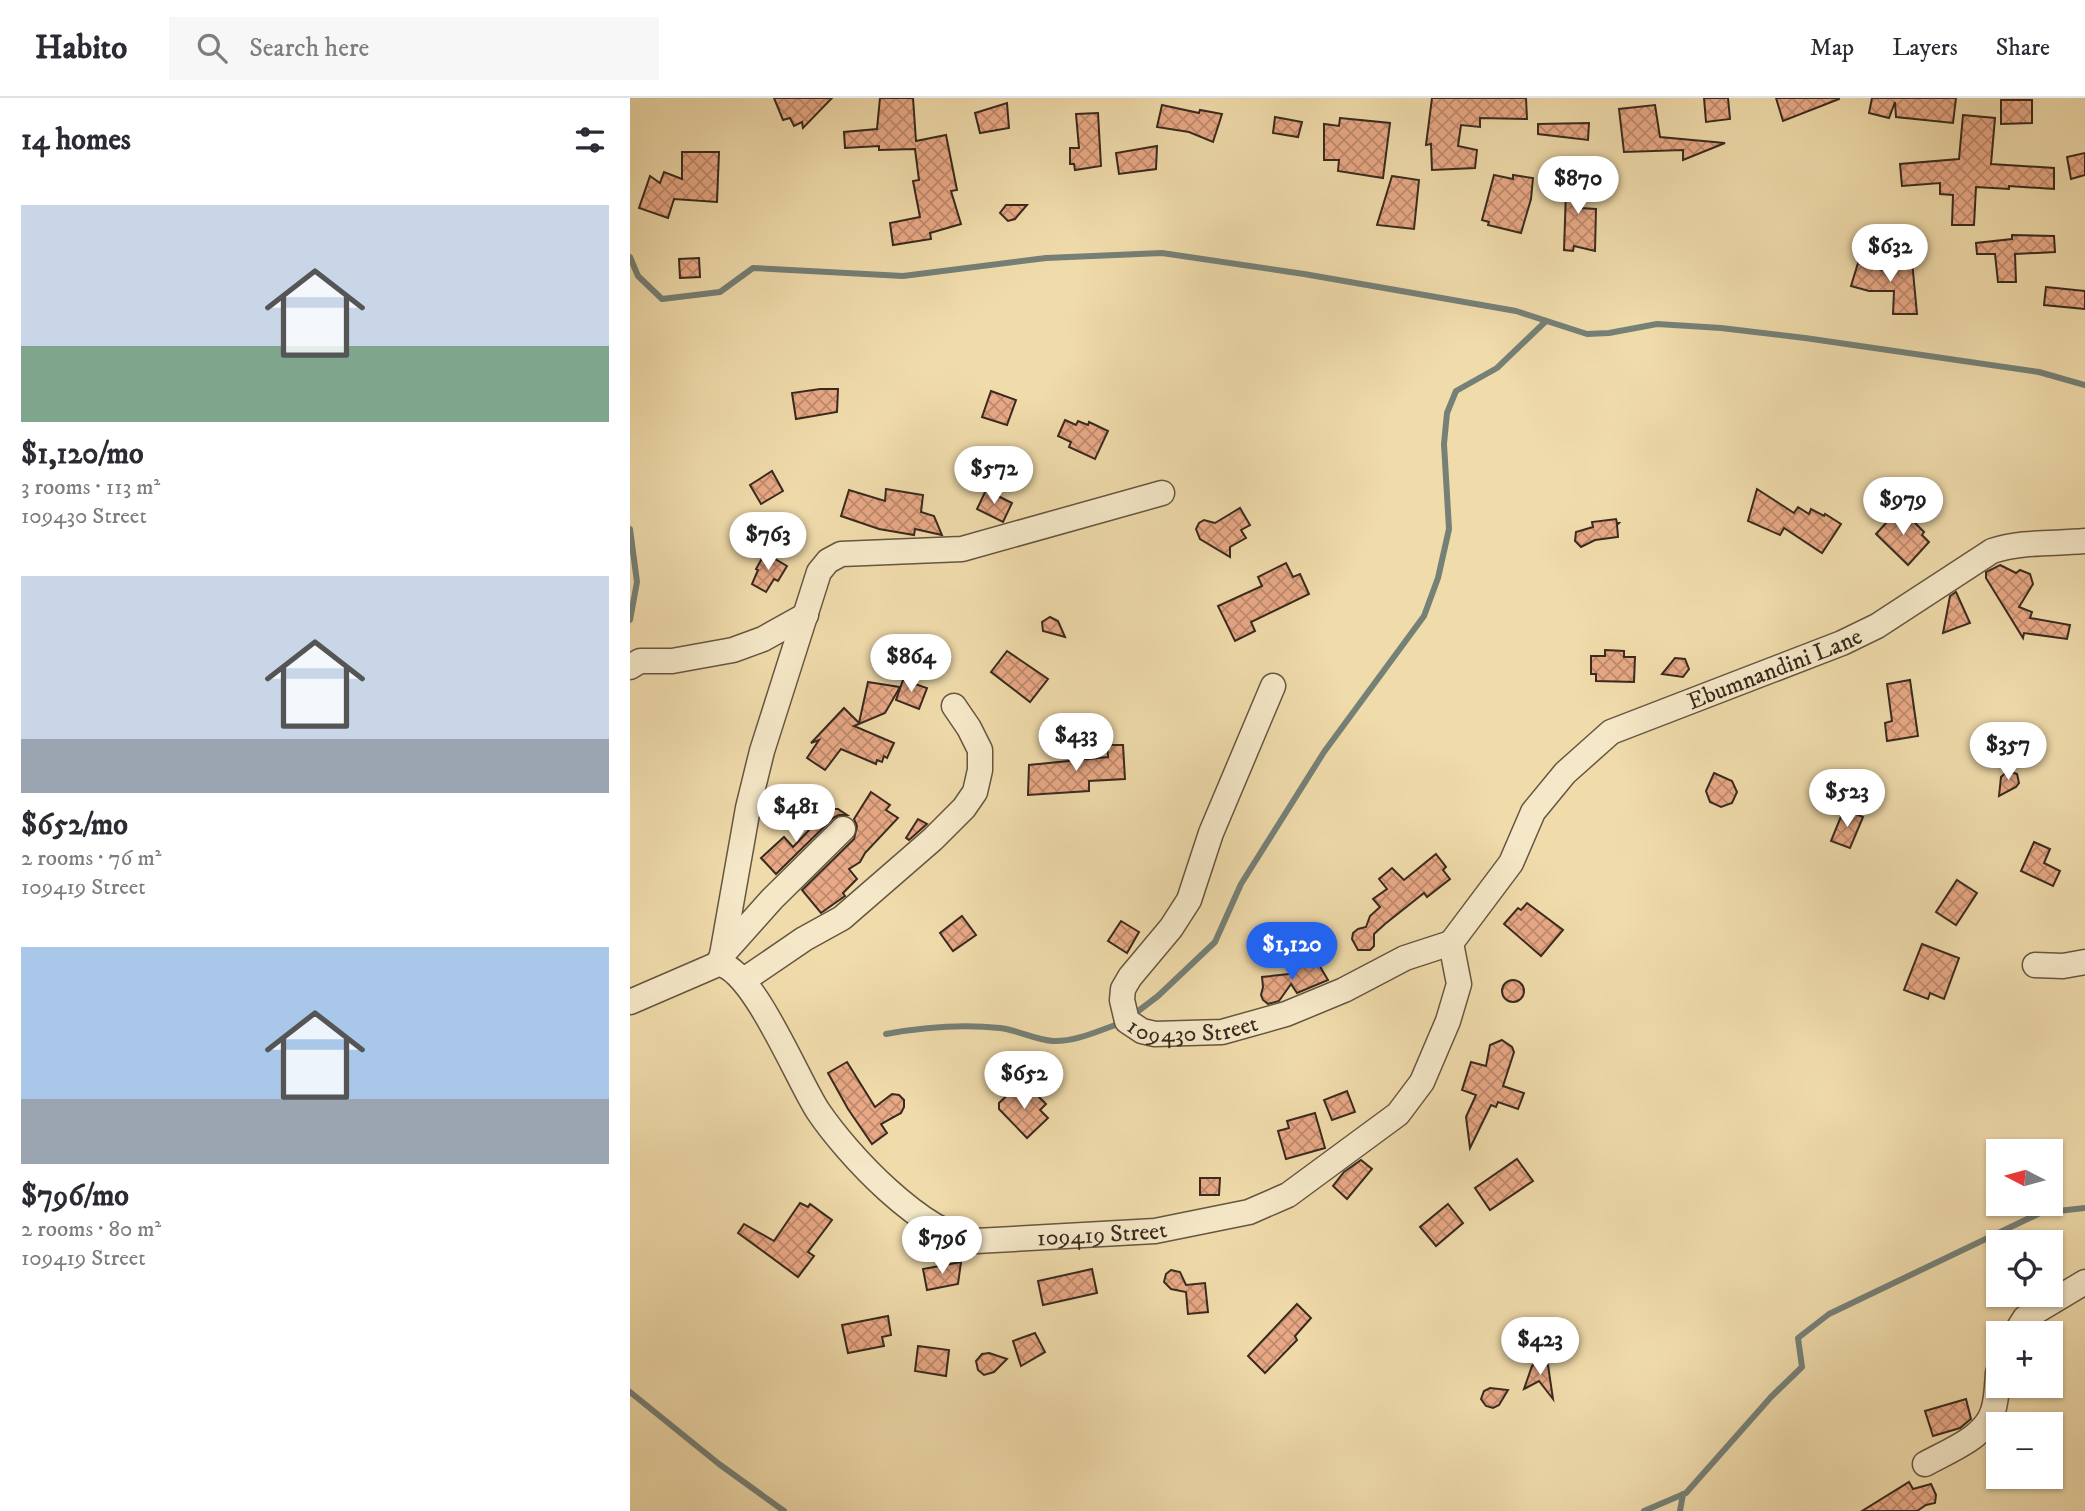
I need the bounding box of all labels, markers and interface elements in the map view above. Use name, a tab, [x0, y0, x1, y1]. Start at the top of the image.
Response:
search box	[169, 17, 659, 80]
text: Habito	[35, 28, 127, 69]
icon: search	[193, 29, 231, 67]
text: Search here	[249, 32, 369, 65]
text: Map	[1810, 33, 1854, 63]
text: Layers	[1892, 33, 1958, 63]
text: Share	[1996, 33, 2050, 63]
icon: filters	[571, 121, 609, 159]
text: 14 homes	[21, 122, 131, 159]
pin: $870	[1537, 156, 1619, 216]
text: $870	[1554, 164, 1602, 193]
pin: $632	[1849, 225, 1931, 284]
text: $632	[1868, 232, 1912, 261]
icon: home	[252, 250, 378, 376]
text: $1,120/mo	[21, 436, 144, 473]
pin: $572	[953, 446, 1035, 506]
text: $572	[970, 454, 1018, 483]
text: 3 rooms · 113 m²	[21, 473, 160, 502]
pin: $979	[1862, 478, 1944, 537]
text: $979	[1879, 485, 1927, 514]
text: 109430 Street	[21, 502, 147, 531]
pin: $763	[727, 512, 809, 572]
text: $763	[745, 520, 791, 549]
icon: home	[252, 621, 378, 747]
street label: Ebumnandini Lane	[1683, 621, 1867, 717]
pin: $864	[870, 634, 952, 694]
text: $864	[886, 642, 936, 671]
pin: $433	[1035, 714, 1117, 773]
text: $433	[1055, 721, 1097, 750]
pin: $357	[1967, 722, 2049, 782]
text: $357	[1986, 730, 2030, 759]
pin: $523	[1806, 770, 1888, 829]
text: $523	[1825, 777, 1869, 806]
pin: $481	[755, 784, 837, 844]
text: $481	[773, 792, 819, 821]
text: $652/mo	[21, 807, 128, 844]
text: 2 rooms · 76 m²	[21, 844, 161, 873]
text: 109419 Street	[21, 873, 146, 902]
pin: $1,120	[1235, 922, 1349, 982]
text: $1,120	[1262, 930, 1322, 959]
icon: home	[252, 992, 378, 1118]
street label: 109430 Street	[1121, 1009, 1262, 1051]
pin: $652	[983, 1052, 1065, 1111]
text: $652	[1000, 1059, 1048, 1088]
north arrow	[1986, 1139, 2063, 1216]
map controls	[1986, 1139, 2063, 1489]
text: $796/mo	[21, 1178, 129, 1215]
text: 2 rooms · 80 m²	[21, 1215, 161, 1244]
street label: 109419 Street	[1036, 1215, 1170, 1254]
pin: $796	[901, 1216, 983, 1276]
text: $796	[918, 1224, 966, 1253]
button: locate	[1986, 1230, 2063, 1307]
text: 109419 Street	[21, 1244, 146, 1273]
pin: $423	[1499, 1318, 1581, 1377]
button: +	[1986, 1321, 2063, 1398]
text: $423	[1517, 1325, 1563, 1354]
button: −	[1986, 1412, 2063, 1489]

